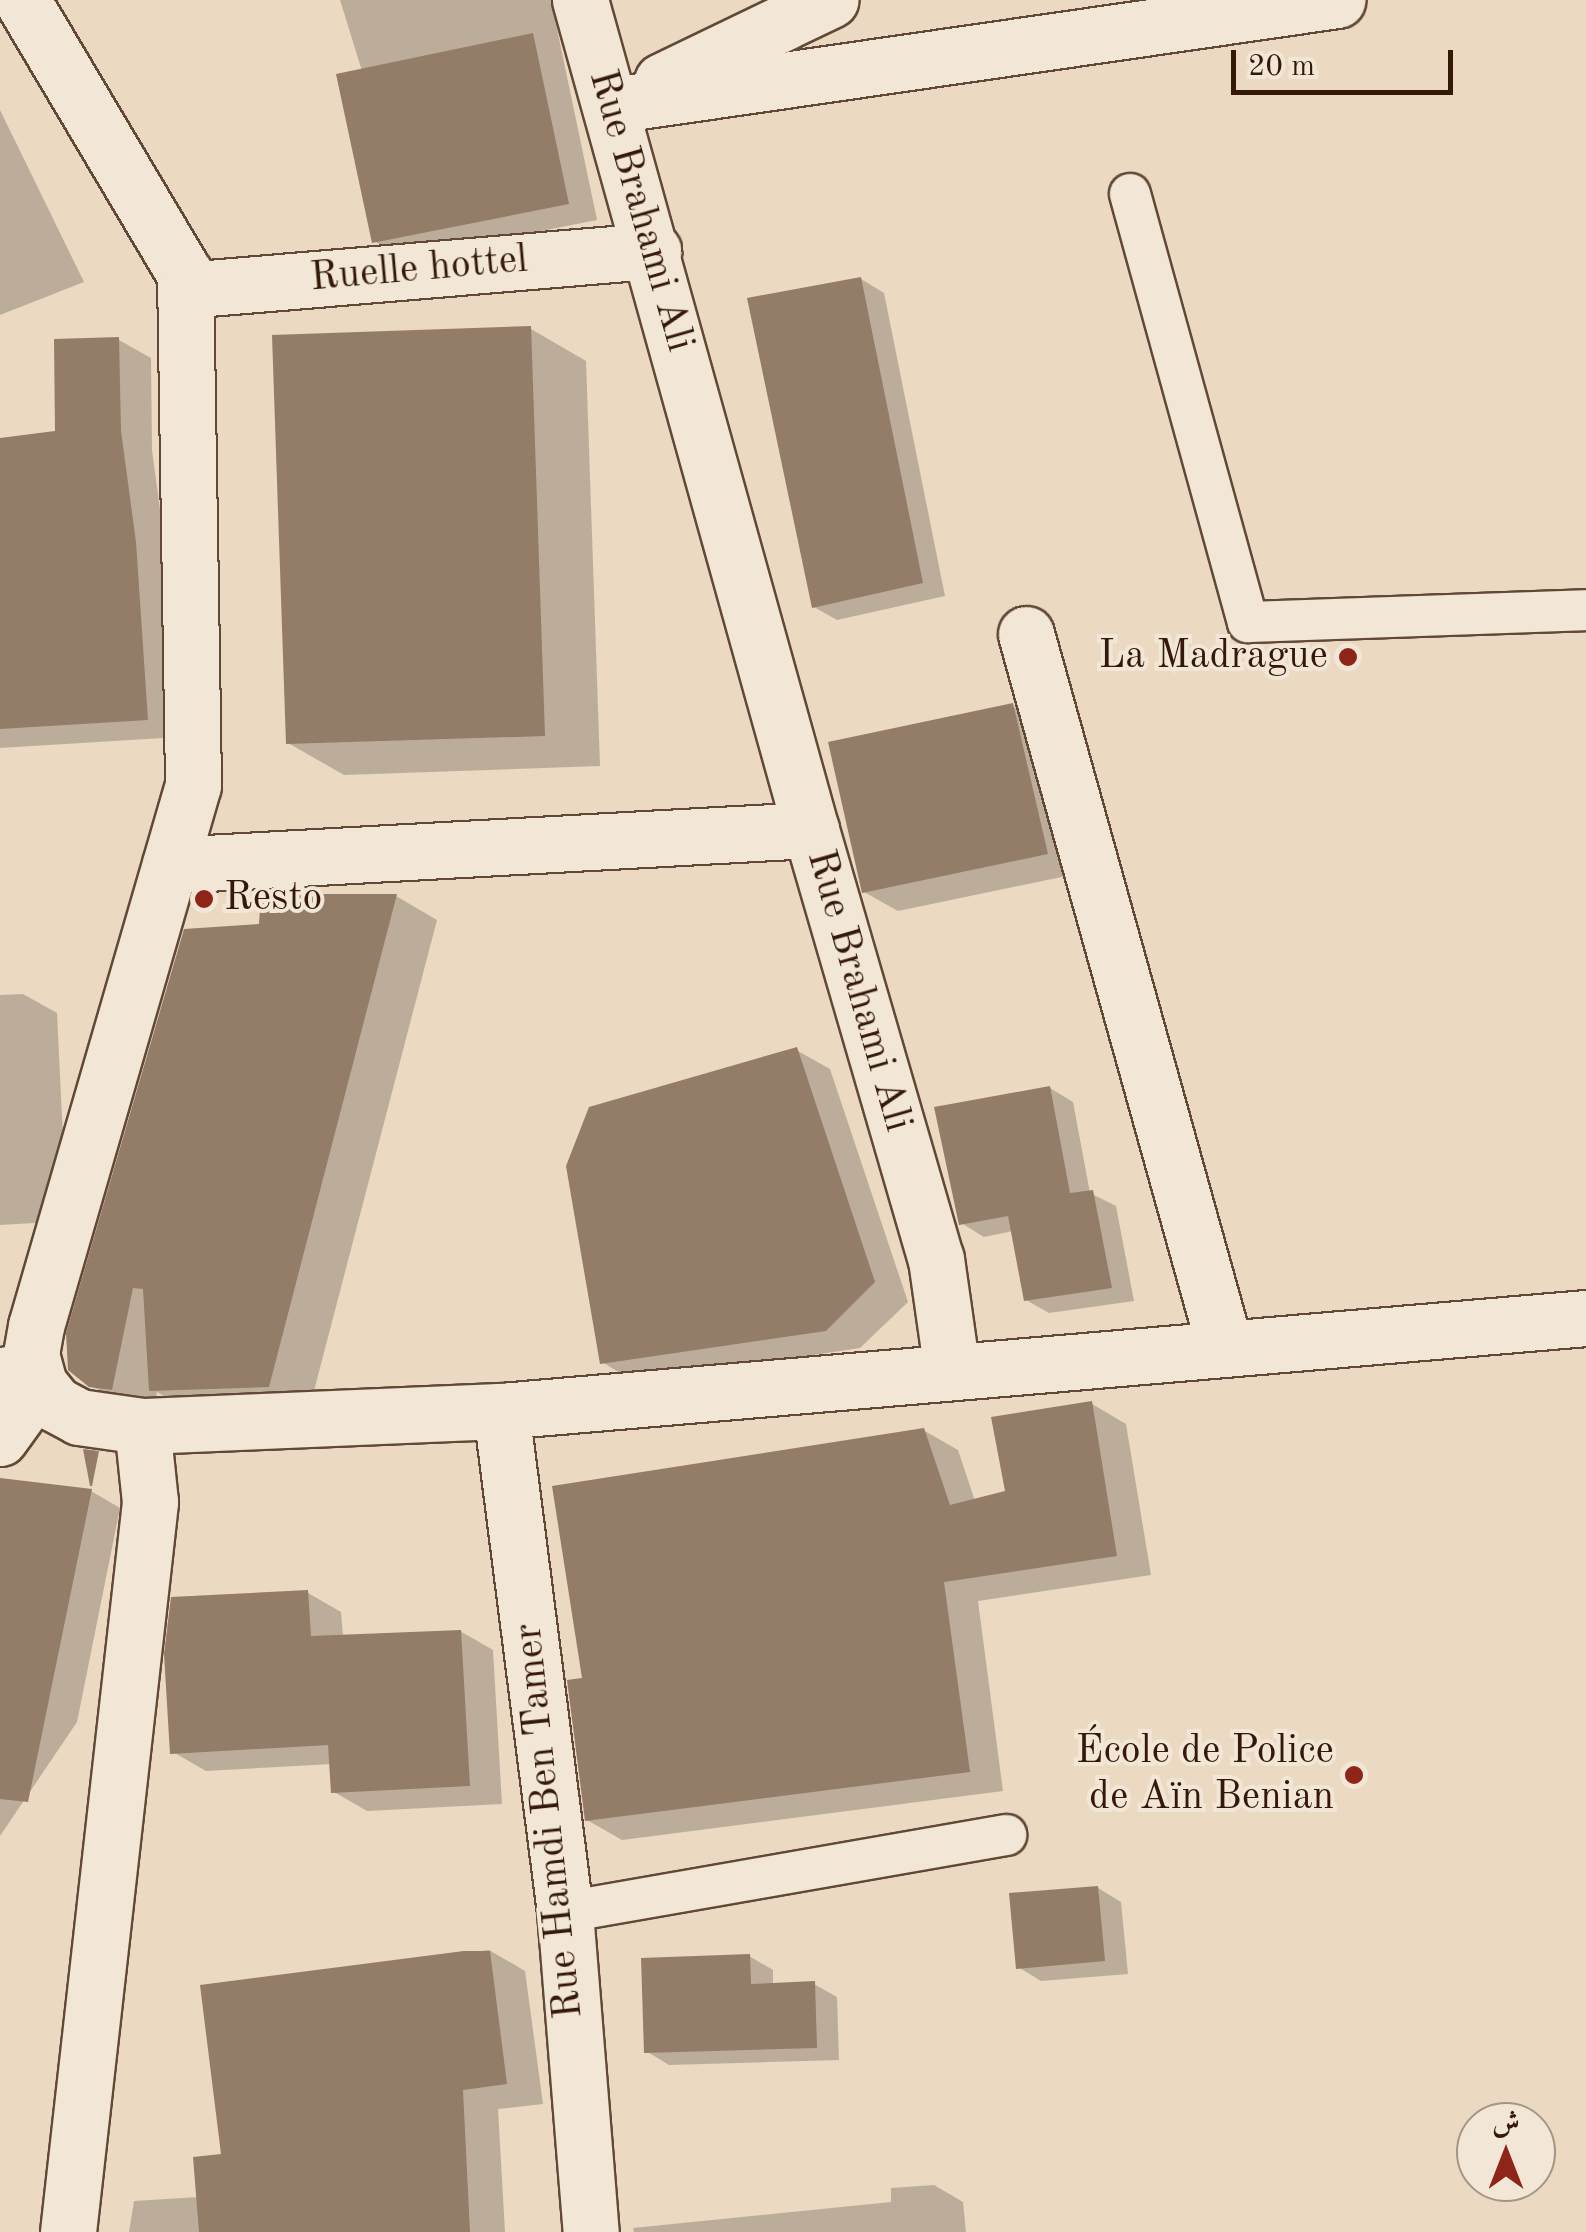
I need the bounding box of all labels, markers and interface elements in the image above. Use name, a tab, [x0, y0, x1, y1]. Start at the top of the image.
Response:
scale bar	[1236, 30, 1458, 92]
text: 20 m	[1248, 52, 1315, 82]
street label: Rue Brahami Ali	[577, 65, 703, 357]
street label: Ruelle hottel	[308, 237, 530, 303]
place label: La Madrague	[1099, 633, 1328, 681]
marker: La Madrague	[1337, 646, 1359, 668]
street label: Rue Brahami Ali	[795, 845, 921, 1137]
place label: Resto	[224, 875, 322, 923]
marker: Resto	[193, 888, 215, 910]
street label: Rue Hamdi Ben Tamer	[505, 1621, 595, 2021]
place label: École de Police de Aïn Benian	[1076, 1728, 1334, 1822]
marker: École de Police de Aïn Benian	[1343, 1764, 1365, 1786]
north arrow	[1456, 2102, 1556, 2202]
text: ش	[1492, 2110, 1520, 2138]

